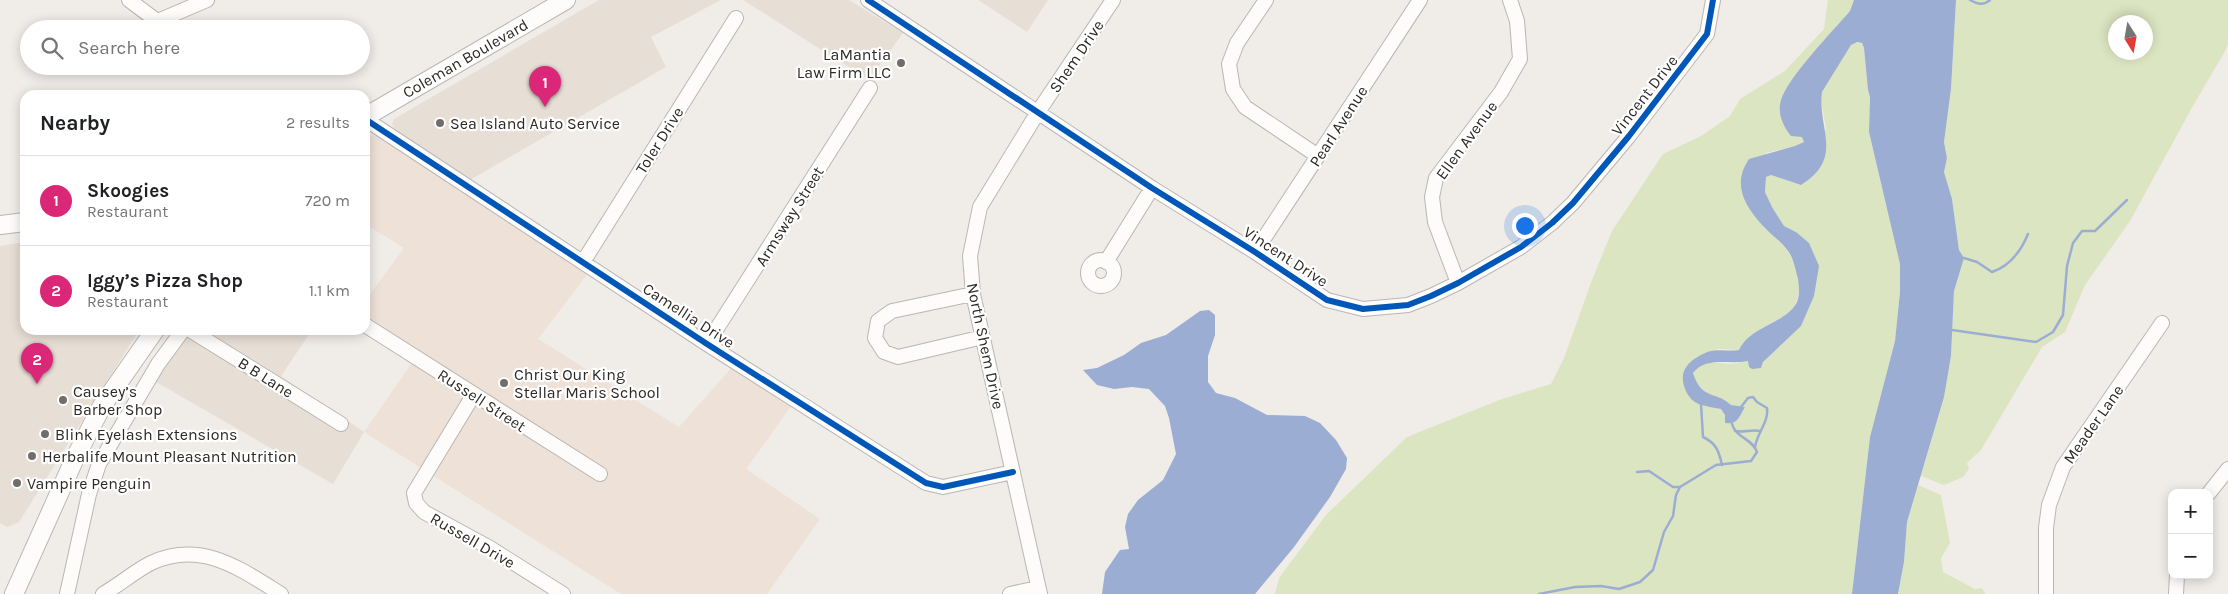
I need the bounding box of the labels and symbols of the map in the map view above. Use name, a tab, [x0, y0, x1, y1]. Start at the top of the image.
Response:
street label: Coleman Boulevard	[399, 15, 531, 102]
north arrow	[2108, 15, 2153, 60]
street label: Shem Drive	[1045, 16, 1108, 96]
place label: LaMantia Law Firm LLC	[797, 45, 891, 82]
street label: Vincent Drive	[1607, 51, 1682, 139]
marker: LaMantia Law Firm LLC	[895, 57, 907, 69]
pin: 1	[529, 66, 561, 107]
street label: Pearl Avenue	[1305, 82, 1372, 170]
street label: Ellen Avenue	[1432, 97, 1501, 183]
street label: Toler Drive	[631, 103, 687, 177]
place label: Sea Island Auto Service	[450, 114, 620, 133]
marker: Sea Island Auto Service	[434, 117, 446, 129]
street label: Armsway Street	[751, 163, 828, 270]
your location	[1512, 213, 1538, 239]
street label: Vincent Drive	[1240, 222, 1331, 291]
street label: Camellia Drive	[639, 279, 738, 352]
street label: North Shem Drive	[963, 281, 1008, 411]
pin: 2	[21, 343, 53, 384]
street label: B B Lane	[235, 353, 297, 402]
street label: Russell Street	[434, 365, 529, 436]
place label: Christ Our King Stellar Maris School	[514, 365, 660, 402]
marker: Christ Our King Stellar Maris School	[498, 377, 510, 389]
street label: Meader Lane	[2059, 381, 2128, 467]
place label: Causey’s Barber Shop	[73, 382, 162, 419]
marker: Causey’s Barber Shop	[57, 394, 69, 406]
place label: Blink Eyelash Extensions	[55, 425, 238, 444]
marker: Blink Eyelash Extensions	[39, 428, 51, 440]
place label: Herbalife Mount Pleasant Nutrition	[42, 447, 297, 466]
marker: Herbalife Mount Pleasant Nutrition	[26, 450, 38, 462]
place label: Vampire Penguin	[27, 474, 151, 493]
marker: Vampire Penguin	[11, 477, 23, 489]
street label: Russell Drive	[427, 509, 518, 572]

